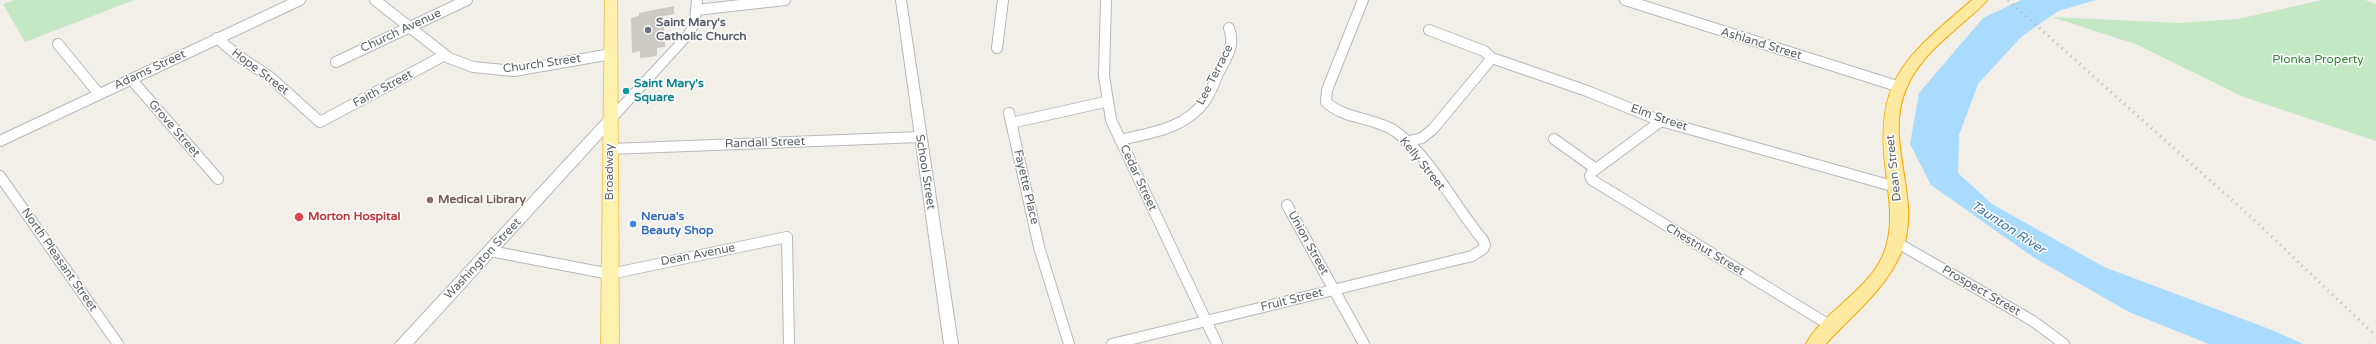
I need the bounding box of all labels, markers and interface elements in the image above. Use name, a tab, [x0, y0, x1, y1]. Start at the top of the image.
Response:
street label: Church Avenue	[358, 6, 444, 56]
place label: Saint Mary's Catholic Church	[656, 16, 747, 44]
marker: Saint Mary's Catholic Church	[643, 25, 653, 35]
street label: Ashland Street	[1719, 25, 1803, 63]
street label: Lee Terrace	[1194, 42, 1236, 108]
street label: Hope Street	[229, 46, 291, 98]
street label: Adams Street	[112, 47, 188, 93]
street label: Church Street	[502, 51, 582, 77]
park label: Plonka Property	[2272, 53, 2364, 67]
street label: Faith Street	[351, 67, 415, 111]
place label: Saint Mary's Square	[634, 77, 704, 105]
marker: Saint Mary's Square	[621, 86, 631, 96]
street label: Grove Street	[145, 97, 203, 161]
street label: Elm Street	[1629, 102, 1689, 134]
street label: School Street	[912, 133, 938, 211]
street label: Randall Street	[725, 134, 805, 152]
street label: Kelly Street	[1396, 134, 1448, 194]
street label: Dean Street	[1883, 134, 1905, 202]
street label: Cedar Street	[1116, 143, 1160, 213]
street label: Broadway	[603, 144, 617, 200]
street label: Fayette Place	[1010, 148, 1042, 226]
place label: Medical Library	[438, 193, 526, 207]
marker: Medical Library	[425, 195, 435, 205]
water label: Taunton River	[1968, 198, 2048, 258]
street label: North Pleasant Street	[18, 206, 100, 314]
street label: Union Street	[1284, 208, 1332, 278]
place label: Morton Hospital	[308, 210, 400, 224]
place label: Nerua's Beauty Shop	[641, 210, 714, 238]
marker: Morton Hospital	[293, 211, 305, 223]
street label: Washington Street	[442, 215, 524, 303]
marker: Nerua's Beauty Shop	[628, 219, 638, 229]
street label: Chestnut Street	[1663, 221, 1747, 279]
street label: Dean Avenue	[659, 241, 737, 269]
street label: Prospect Street	[1939, 263, 2023, 319]
street label: Fruit Street	[1259, 285, 1325, 315]

